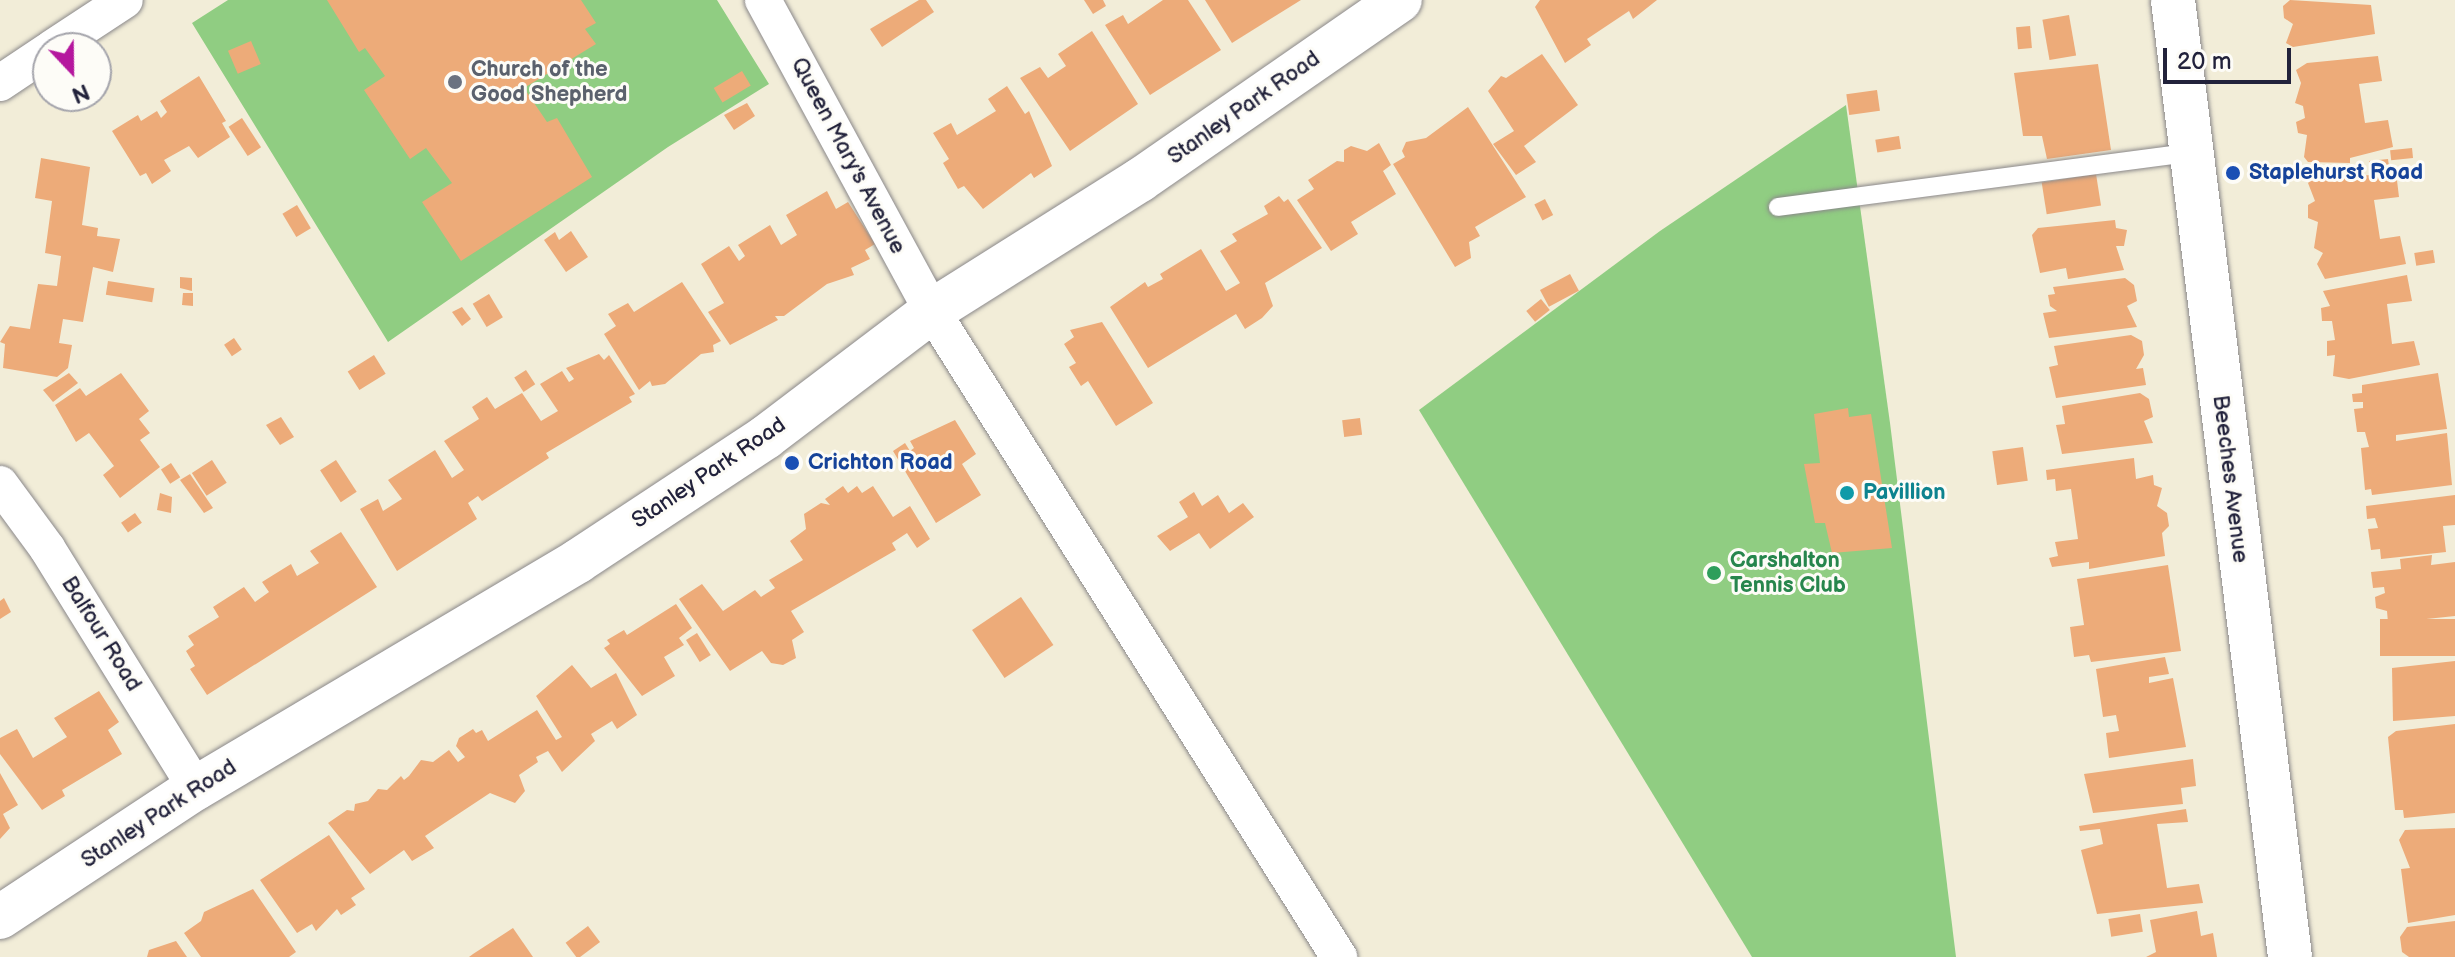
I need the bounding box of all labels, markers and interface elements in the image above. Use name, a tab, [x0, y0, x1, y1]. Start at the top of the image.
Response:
north arrow	[32, 32, 112, 112]
scale bar	[2167, 32, 2295, 82]
street label: Stanley Park Road	[1162, 45, 1326, 171]
text: 20 m	[2177, 47, 2232, 76]
street label: Queen Mary's Avenue	[785, 53, 911, 259]
place label: Church of the Good Shepherd	[471, 56, 627, 108]
marker: Church of the Good Shepherd	[446, 73, 464, 91]
text: N	[68, 77, 93, 108]
place label: Staplehurst Road	[2249, 160, 2423, 186]
marker: Staplehurst Road	[2224, 164, 2242, 182]
street label: Beeches Avenue	[2207, 394, 2253, 564]
street label: Stanley Park Road	[627, 411, 791, 535]
place label: Crichton Road	[808, 450, 953, 476]
marker: Crichton Road	[783, 454, 801, 472]
place label: Pavillion	[1863, 480, 1945, 506]
marker: Pavillion	[1838, 484, 1856, 502]
place label: Carshalton Tennis Club	[1730, 547, 1846, 598]
marker: Carshalton Tennis Club	[1705, 564, 1723, 582]
street label: Balfour Road	[55, 572, 147, 696]
street label: Stanley Park Road	[76, 754, 242, 874]

